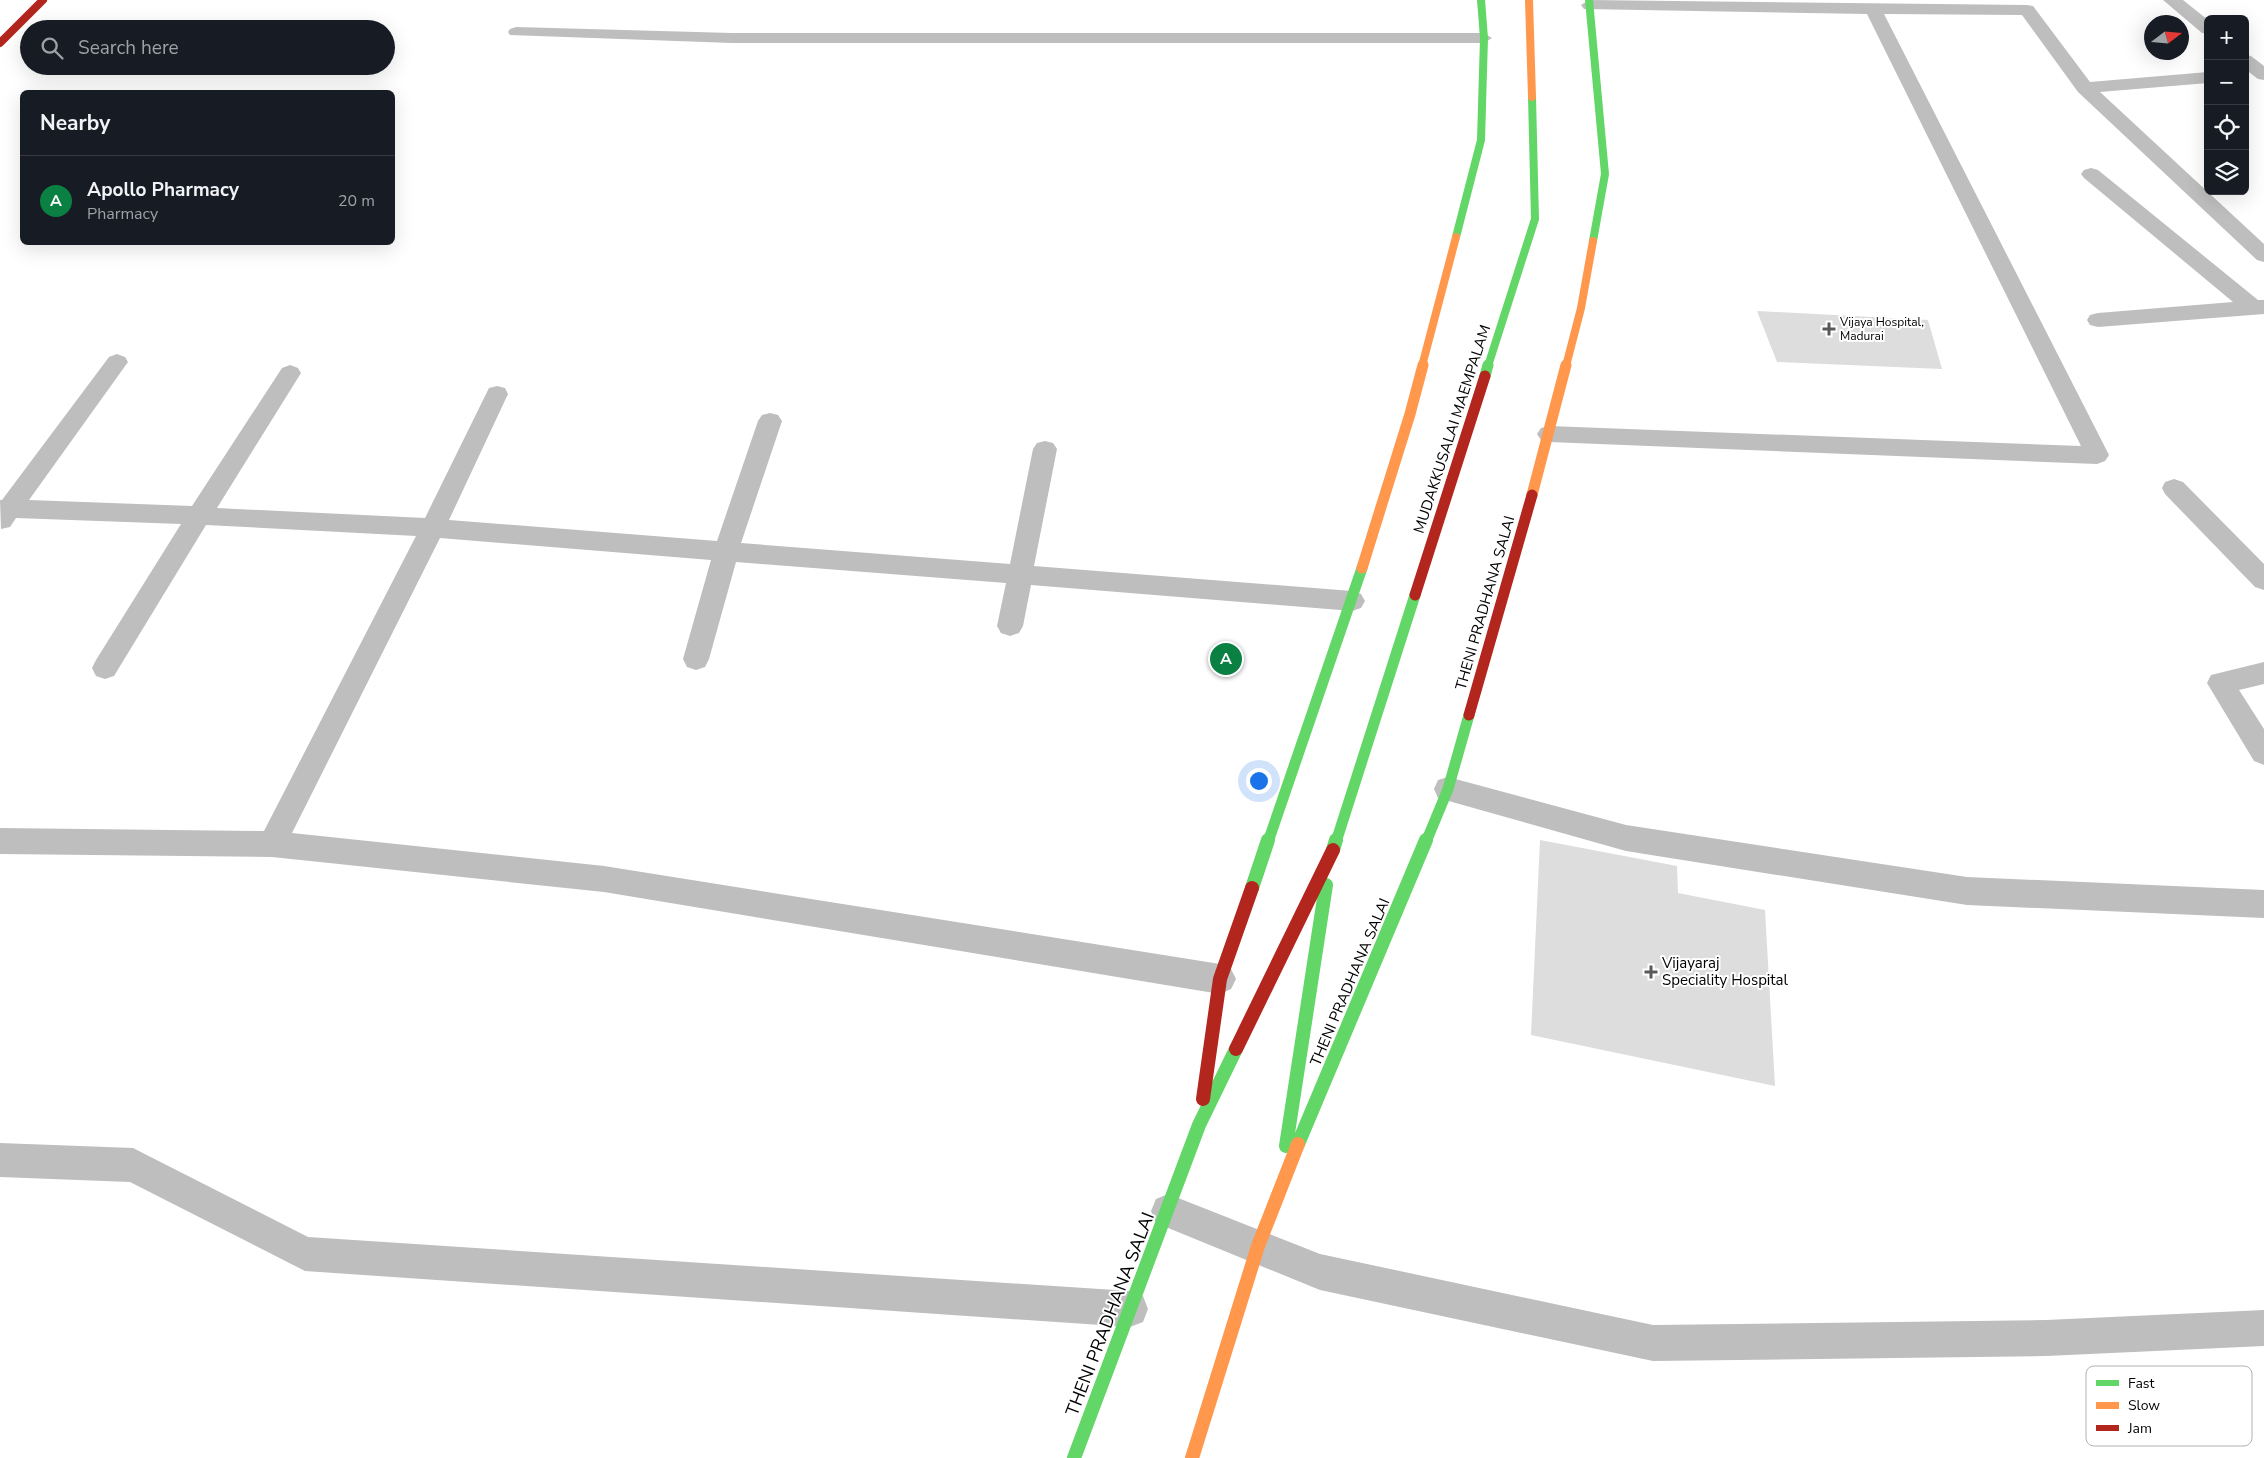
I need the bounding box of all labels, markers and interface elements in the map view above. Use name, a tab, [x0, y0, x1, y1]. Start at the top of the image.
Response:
north arrow	[2144, 15, 2189, 60]
map controls	[2204, 15, 2249, 195]
button: +	[2204, 15, 2249, 60]
search box	[20, 20, 395, 75]
icon: search	[38, 34, 66, 62]
text: Search here	[78, 35, 179, 61]
button: −	[2204, 60, 2249, 105]
button: locate	[2204, 105, 2249, 150]
text: Nearby	[40, 109, 110, 137]
button: layers	[2204, 150, 2249, 195]
text: Apollo Pharmacy	[87, 177, 239, 203]
text: A	[50, 190, 62, 212]
text: 20 m	[338, 190, 375, 212]
text: Pharmacy	[87, 203, 158, 225]
place label: Vijaya Hospital, Madurai	[1839, 314, 1924, 344]
street label: MUDAKKUSALAI MAEMPALAM	[1409, 322, 1495, 536]
marker: Vijaya Hospital, Madurai	[1822, 322, 1836, 336]
street label: THENI PRADHANA SALAI	[1451, 514, 1519, 692]
pin: A	[1210, 640, 1242, 678]
your location	[1246, 768, 1272, 794]
street label: THENI PRADHANA SALAI	[1306, 895, 1394, 1069]
place label: Vijayaraj Speciality Hospital	[1661, 953, 1789, 990]
marker: Vijayaraj Speciality Hospital	[1644, 965, 1658, 979]
street label: THENI PRADHANA SALAI	[1060, 1209, 1160, 1419]
legend	[2086, 1366, 2252, 1446]
text: Fast	[2128, 1374, 2154, 1393]
text: Slow	[2128, 1396, 2160, 1415]
text: Jam	[2127, 1419, 2152, 1438]

